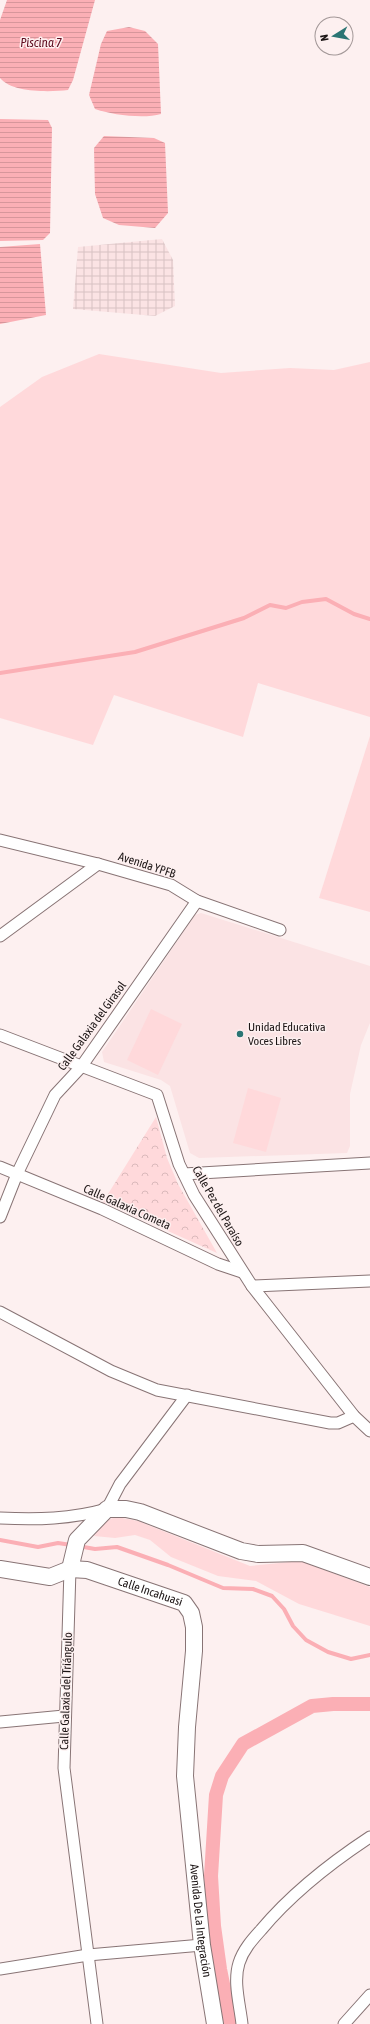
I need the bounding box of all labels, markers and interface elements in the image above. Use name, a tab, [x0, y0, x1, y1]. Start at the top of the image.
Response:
north arrow	[314, 16, 354, 56]
text: N	[318, 34, 331, 42]
water label: Piscina 7	[20, 35, 63, 50]
street label: Avenida YPFB	[117, 849, 178, 881]
street label: Calle Galaxia del Girasol	[55, 978, 130, 1073]
place label: Unidad Educativa Voces Libres	[248, 1020, 326, 1048]
marker: Unidad Educativa Voces Libres	[235, 1029, 245, 1039]
street label: Calle Pez del Paraíso	[189, 1163, 247, 1249]
street label: Calle Galaxia Cometa	[81, 1181, 173, 1233]
street label: Calle Incahuasi	[116, 1574, 184, 1609]
street label: Calle Galaxia del Triángulo	[57, 1632, 75, 1750]
street label: Avenida De La Integración	[187, 1863, 214, 1978]

